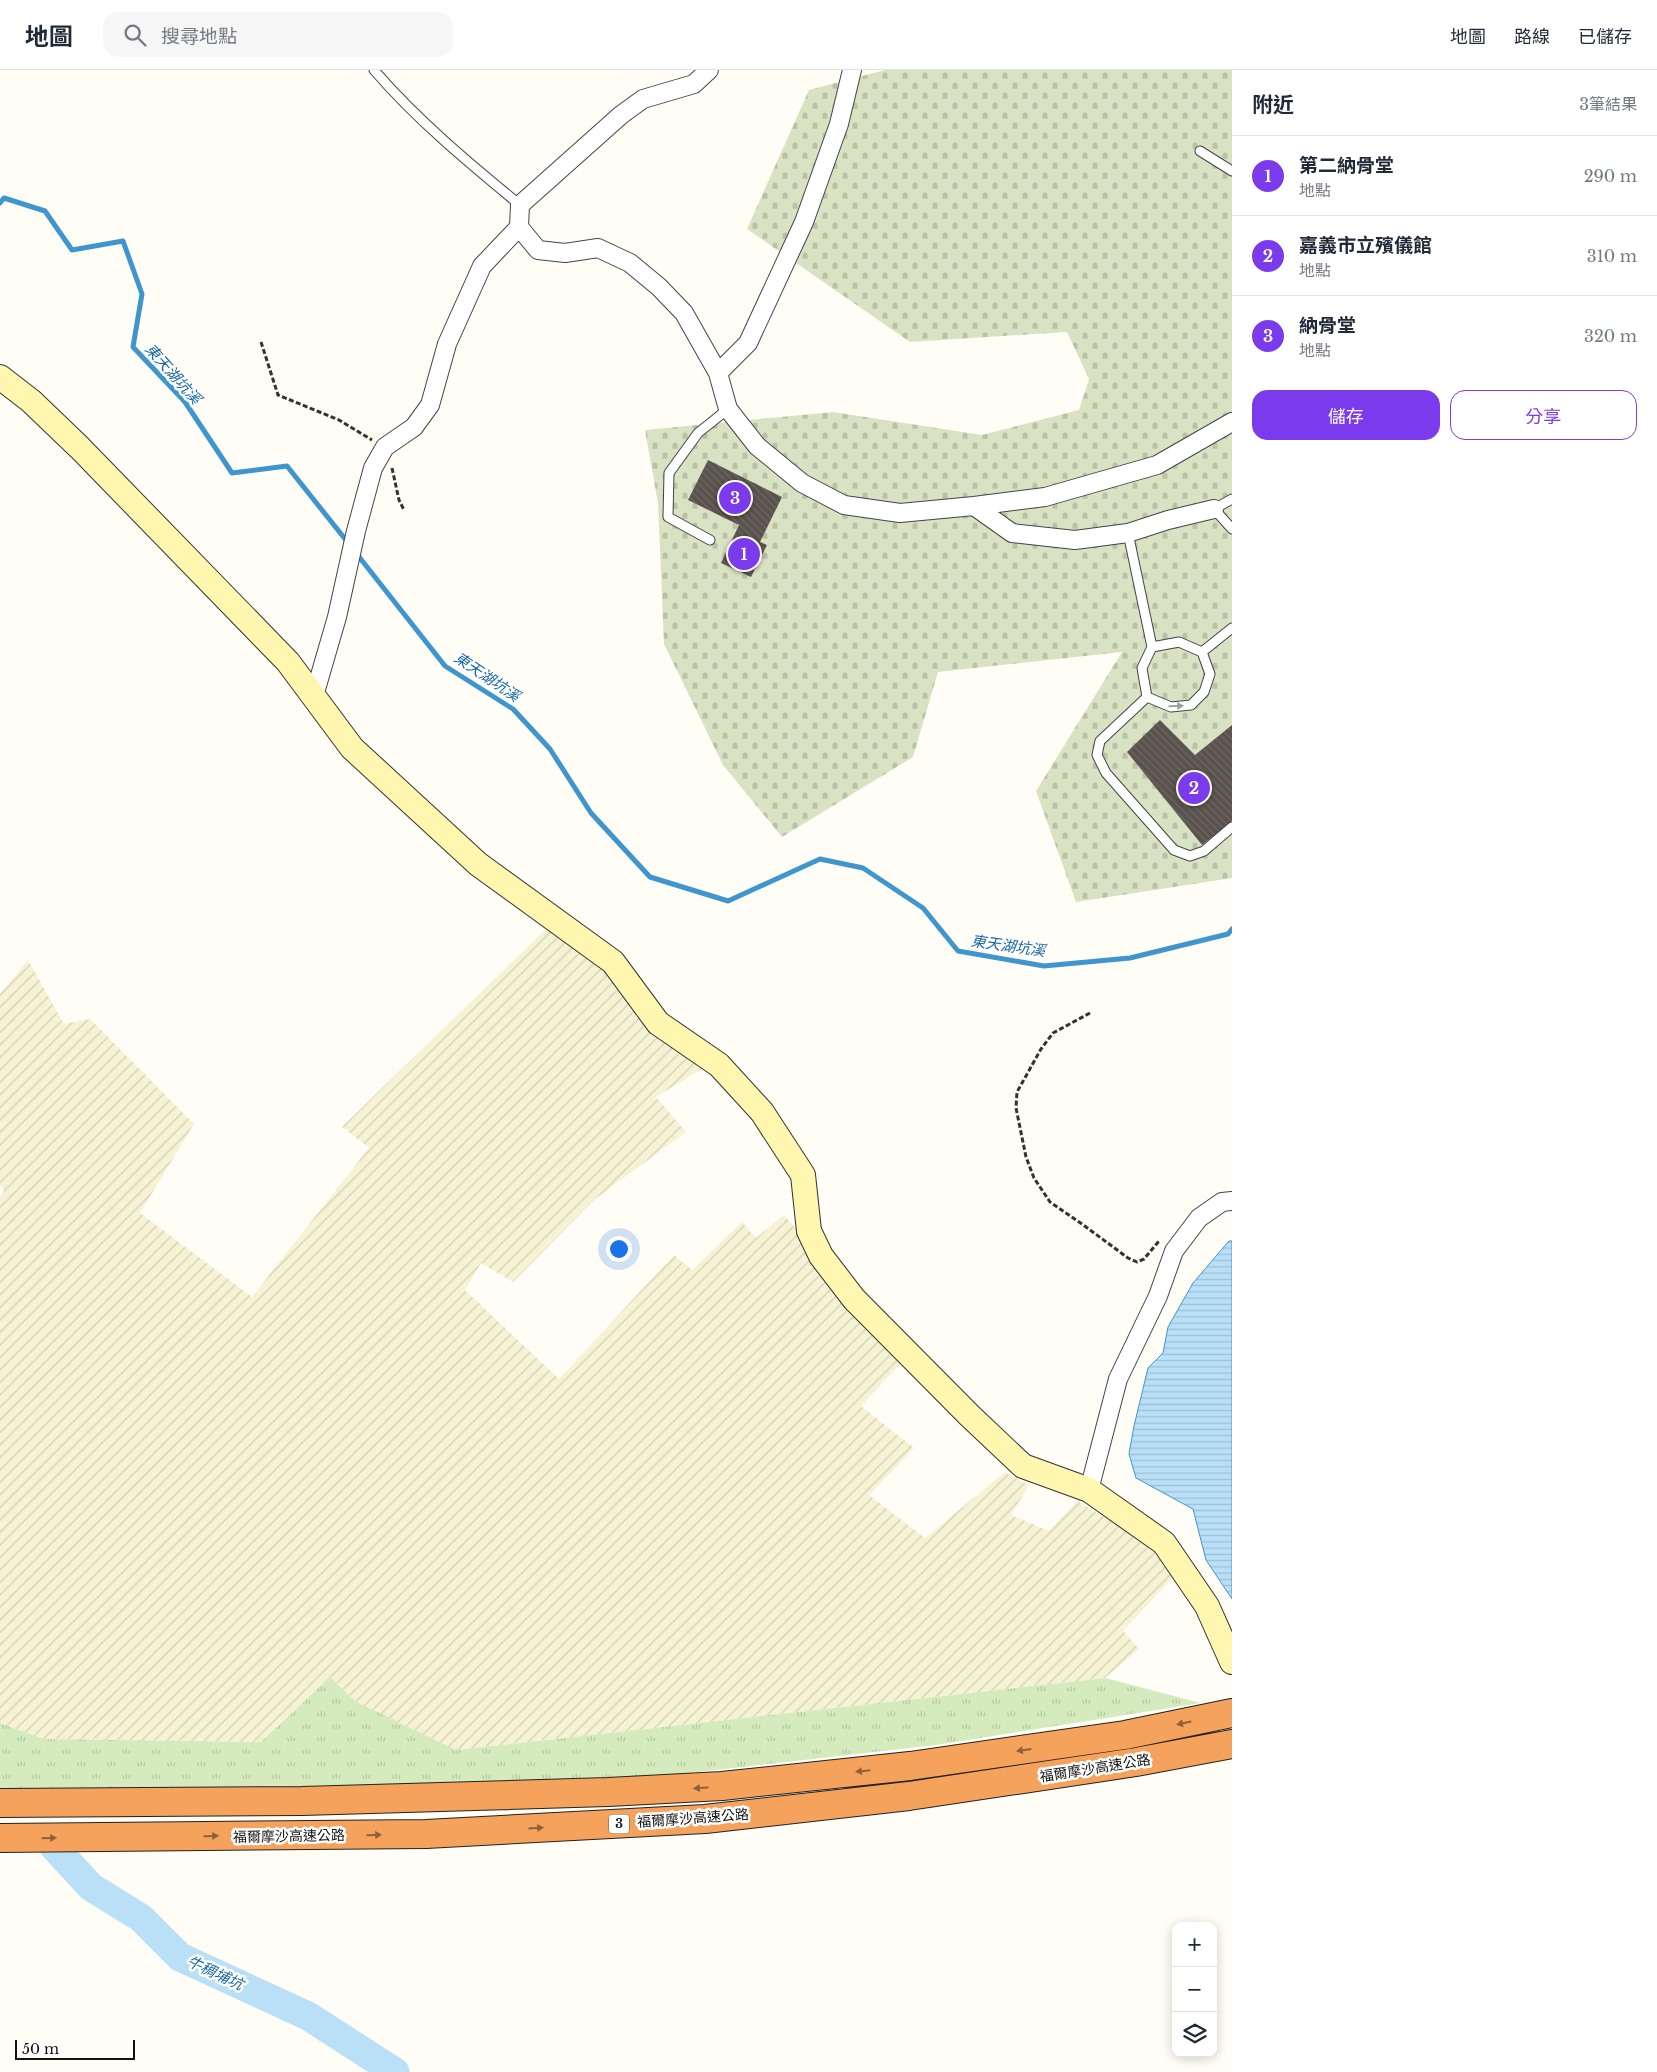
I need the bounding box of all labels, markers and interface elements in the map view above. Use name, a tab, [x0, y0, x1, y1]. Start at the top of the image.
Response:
search box	[103, 12, 453, 57]
icon: search	[121, 21, 149, 49]
text: 地圖	[25, 22, 73, 51]
text: 搜尋地點	[161, 25, 237, 48]
text: 地圖	[1450, 26, 1486, 48]
text: 路線	[1514, 26, 1550, 48]
text: 已儲存	[1578, 26, 1632, 48]
text: 附近	[1252, 92, 1294, 118]
text: 3筆結果	[1579, 94, 1637, 114]
text: 第二納骨堂	[1299, 154, 1394, 177]
text: 1	[1265, 166, 1271, 186]
text: 290 m	[1584, 166, 1637, 186]
text: 地點	[1299, 180, 1331, 200]
text: 嘉義市立殯儀館	[1299, 234, 1432, 257]
text: 2	[1263, 246, 1273, 266]
text: 310 m	[1587, 246, 1637, 266]
text: 地點	[1299, 260, 1331, 280]
text: 納骨堂	[1299, 314, 1356, 337]
text: 3	[1263, 326, 1273, 346]
text: 320 m	[1584, 326, 1637, 346]
water label: 東天湖坑溪	[141, 339, 207, 409]
text: 地點	[1299, 340, 1331, 360]
button: 儲存	[1252, 390, 1440, 440]
button: 分享	[1450, 390, 1637, 440]
pin: 3	[719, 479, 751, 517]
pin: 1	[728, 535, 760, 573]
water label: 東天湖坑溪	[451, 648, 525, 707]
one-way arrow	[1169, 701, 1185, 709]
pin: 2	[1178, 769, 1210, 807]
water label: 東天湖坑溪	[970, 931, 1049, 960]
your location	[606, 1236, 632, 1262]
one-way arrow	[1177, 1719, 1192, 1727]
one-way arrow	[1016, 1746, 1032, 1754]
street label: 福爾摩沙高速公路	[1038, 1750, 1152, 1786]
one-way arrow	[855, 1767, 871, 1775]
one-way arrow	[693, 1784, 709, 1792]
street label: 福爾摩沙高速公路	[637, 1805, 749, 1831]
road number: 3	[609, 1815, 629, 1834]
one-way arrow	[528, 1824, 544, 1832]
street label: 福爾摩沙高速公路	[233, 1826, 345, 1846]
one-way arrow	[366, 1831, 382, 1839]
one-way arrow	[203, 1832, 219, 1840]
one-way arrow	[41, 1834, 57, 1842]
map controls	[1172, 1922, 1217, 2057]
button: +	[1172, 1922, 1217, 1967]
water label: 牛稠埔坑	[184, 1951, 248, 1995]
button: −	[1172, 1967, 1217, 2012]
button: layers	[1172, 2012, 1217, 2057]
scale bar	[15, 2037, 135, 2060]
text: 50 m	[22, 2040, 59, 2058]

